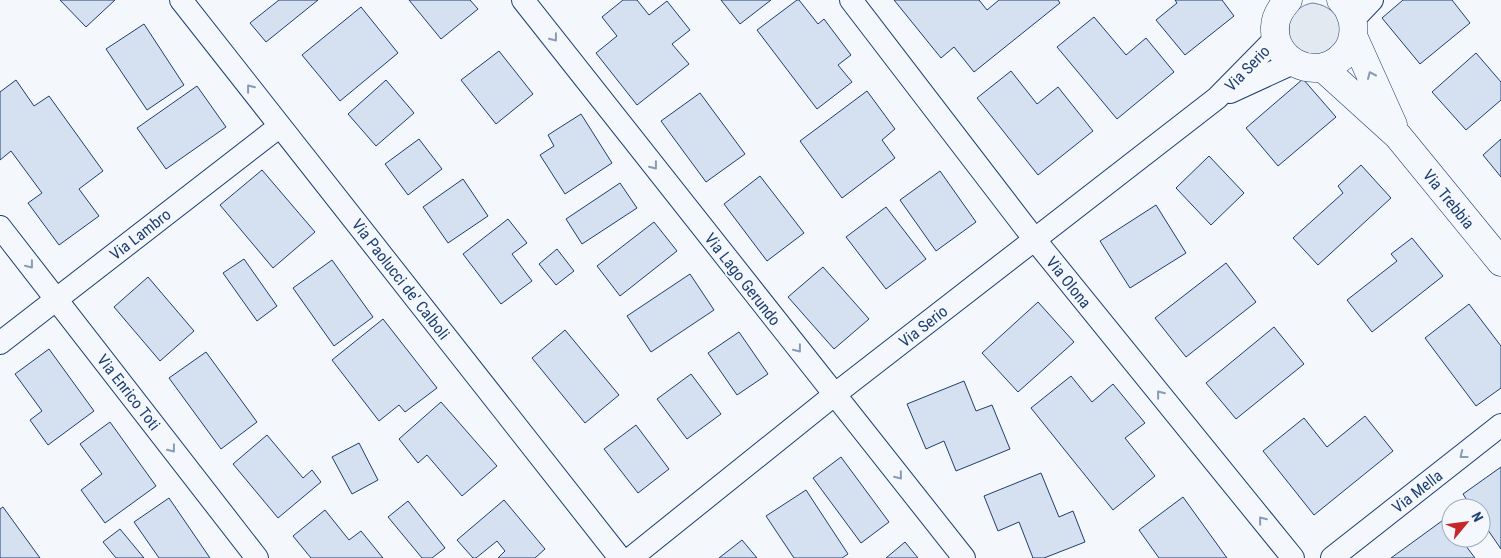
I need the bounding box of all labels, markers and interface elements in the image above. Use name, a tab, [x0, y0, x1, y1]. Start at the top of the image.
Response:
one-way arrow	[548, 32, 556, 41]
street label: Via Serio	[1221, 41, 1274, 95]
one-way arrow	[1366, 71, 1377, 80]
one-way arrow	[247, 84, 256, 93]
one-way arrow	[649, 160, 657, 169]
street label: Via Trebbia	[1419, 166, 1478, 233]
street label: Via Lambro	[106, 205, 175, 264]
street label: Via Paolucci de' Calboli	[348, 215, 453, 343]
street label: Via Lago Gerundo	[701, 229, 785, 329]
street label: Via Olona	[1042, 253, 1095, 312]
one-way arrow	[24, 259, 32, 268]
street label: Via Serio	[895, 302, 951, 351]
one-way arrow	[792, 343, 801, 353]
street label: Via Enrico Toti	[93, 351, 164, 434]
one-way arrow	[1157, 391, 1165, 400]
one-way arrow	[167, 443, 175, 452]
one-way arrow	[1459, 449, 1469, 458]
street label: Via Mella	[1388, 466, 1446, 517]
one-way arrow	[893, 470, 901, 479]
north arrow	[1441, 498, 1491, 548]
text: N	[1468, 509, 1486, 524]
one-way arrow	[1259, 517, 1267, 526]

